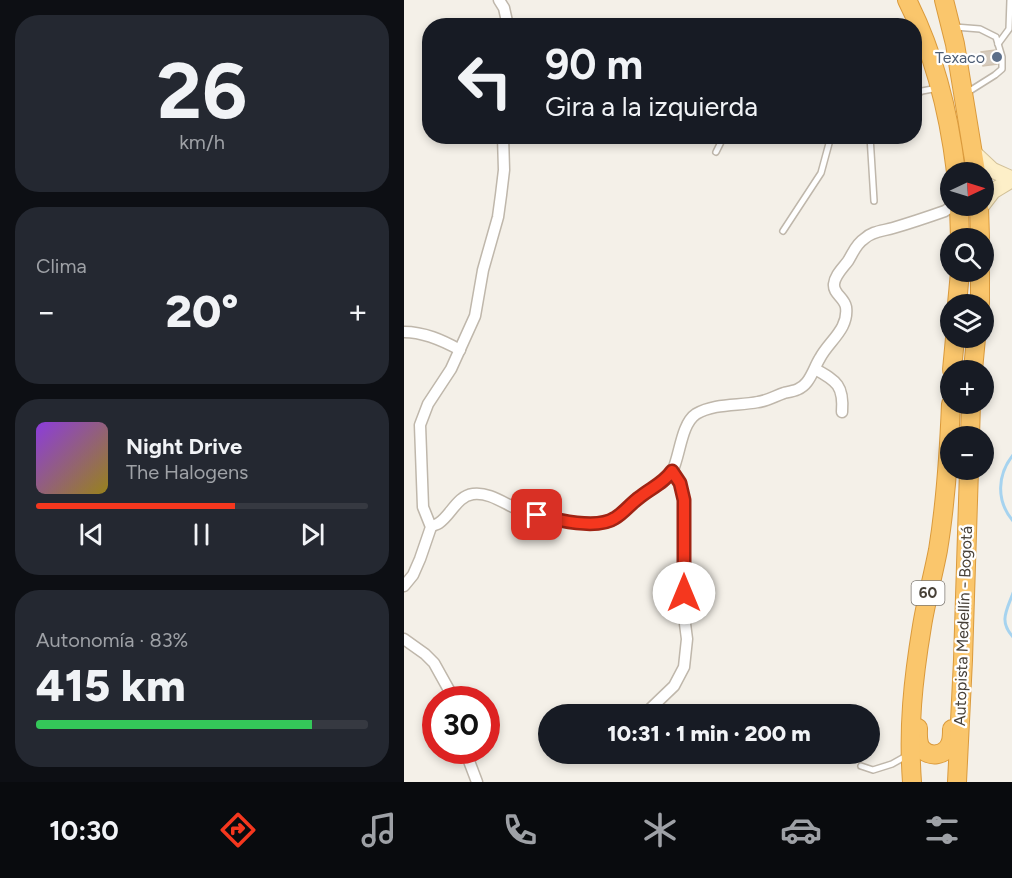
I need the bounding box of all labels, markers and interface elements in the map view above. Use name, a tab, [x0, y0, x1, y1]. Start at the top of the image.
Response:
text: 90 m	[545, 39, 643, 90]
icon: left	[446, 42, 524, 120]
text: 26	[157, 44, 247, 138]
place label: Texaco	[935, 48, 985, 67]
marker: Texaco	[990, 50, 1004, 64]
text: Gira a la izquierda	[545, 90, 758, 123]
text: km/h	[179, 130, 225, 154]
north arrow	[940, 162, 994, 216]
map controls	[940, 162, 994, 480]
button: search	[940, 228, 994, 282]
text: Clima	[36, 254, 87, 278]
text: 20°	[165, 284, 239, 338]
text: −	[36, 292, 57, 331]
text: +	[347, 292, 368, 331]
button: layers	[940, 294, 994, 348]
button: +	[940, 360, 994, 414]
button: −	[940, 426, 994, 480]
text: Night Drive	[126, 433, 242, 460]
text: The Halogens	[126, 460, 248, 484]
pin	[511, 489, 562, 540]
icon: arrive	[520, 498, 553, 531]
icon: previous	[75, 518, 108, 551]
icon: pause	[185, 518, 218, 551]
icon: next	[296, 518, 329, 551]
street label: Autopista Medellín - Bogotá	[950, 526, 976, 726]
position arrow	[652, 561, 716, 625]
road number: 60	[912, 581, 944, 605]
text: Autonomía · 83%	[36, 628, 188, 652]
text: 415 km	[36, 658, 186, 712]
speed limit sign: 30	[422, 686, 500, 764]
text: 10:31 · 1 min · 200 m	[607, 720, 811, 747]
icon: directions	[217, 809, 259, 851]
icon: music	[358, 809, 400, 851]
icon: phone	[499, 809, 541, 851]
icon: climate	[639, 809, 681, 851]
icon: car	[780, 809, 822, 851]
icon: filters	[921, 809, 963, 851]
text: 10:30	[49, 814, 119, 847]

